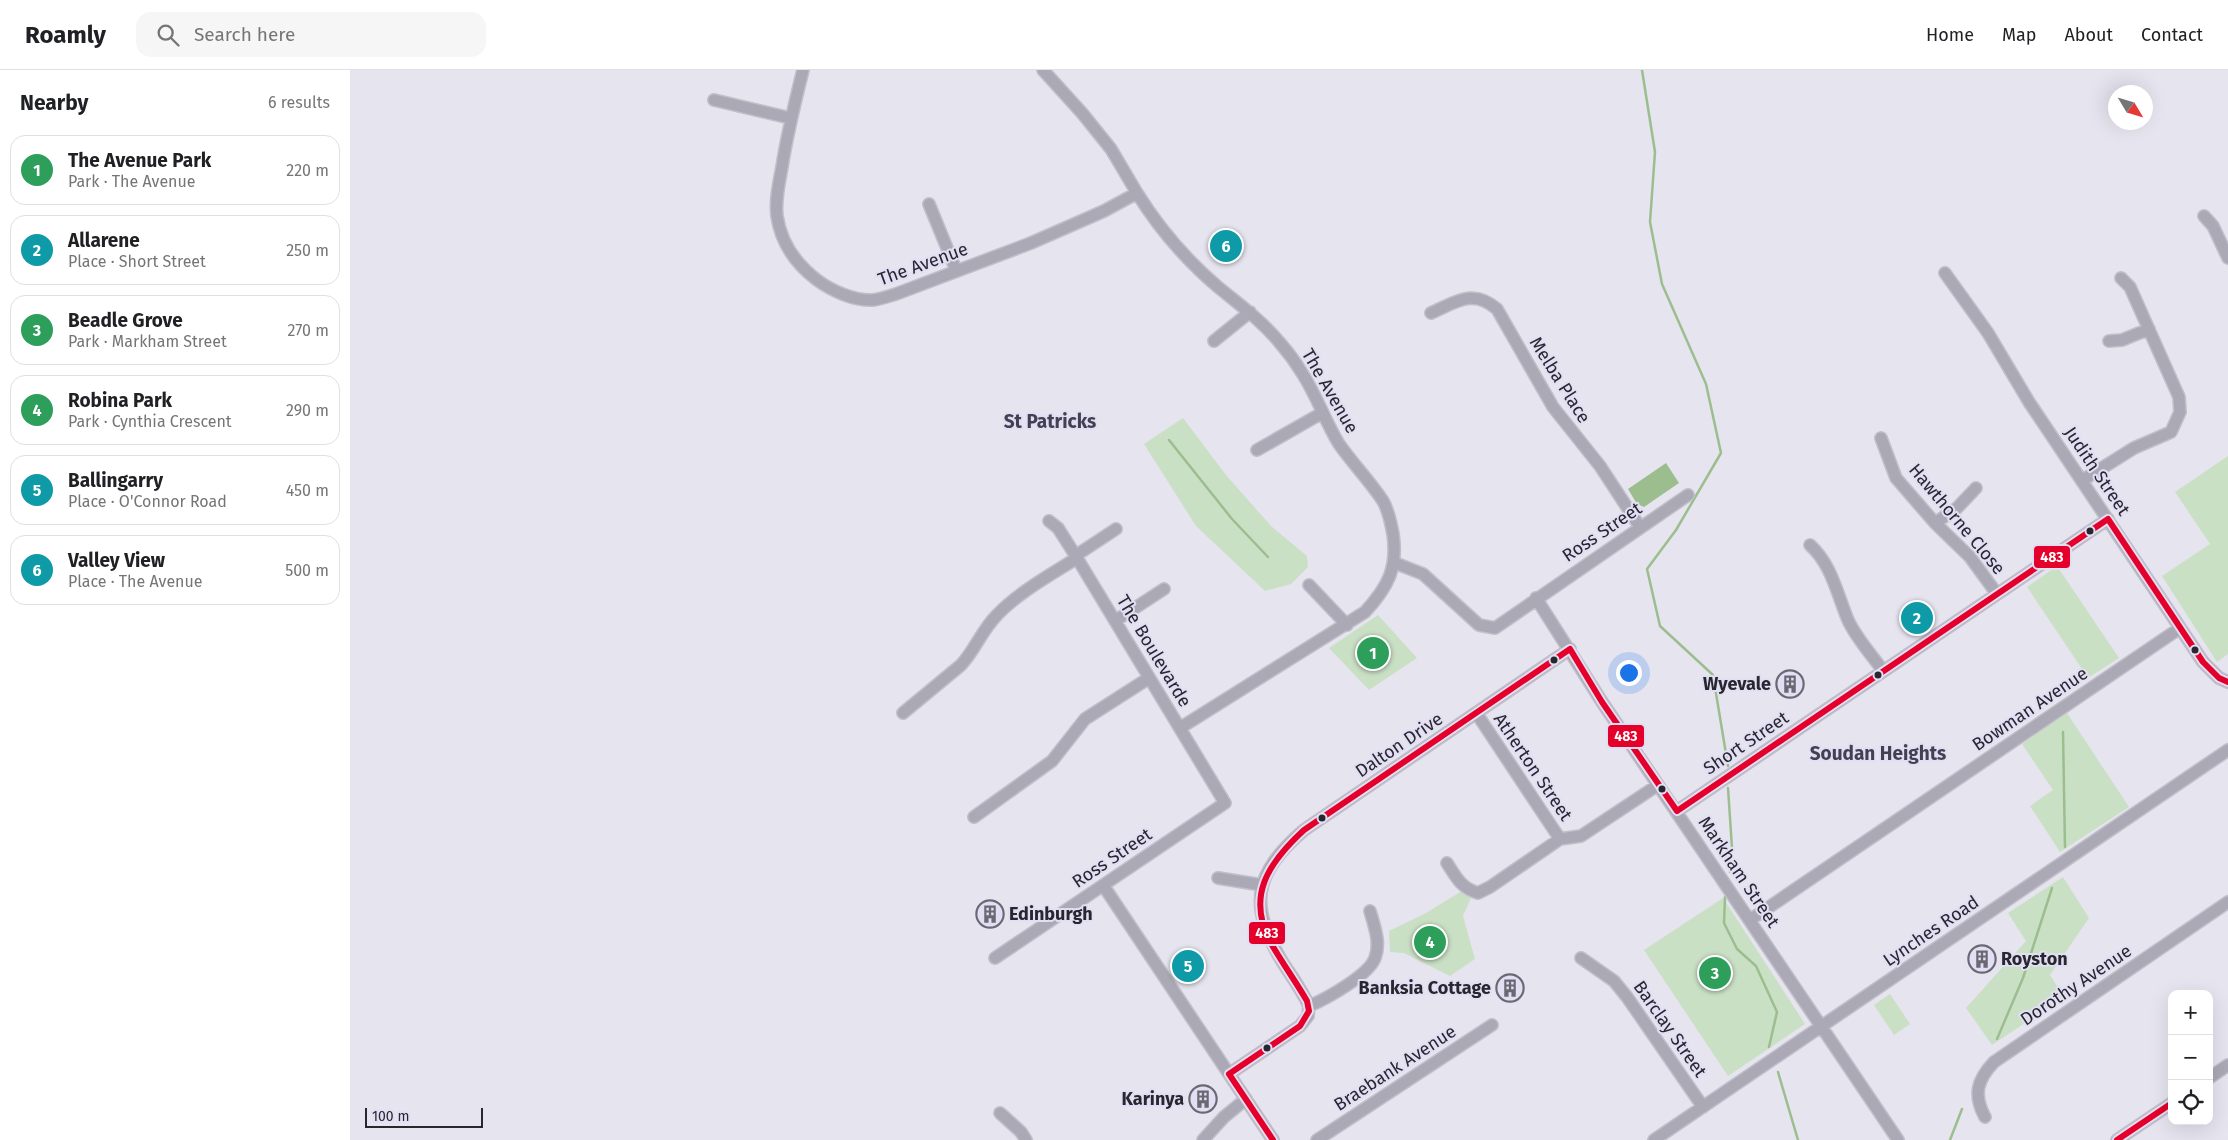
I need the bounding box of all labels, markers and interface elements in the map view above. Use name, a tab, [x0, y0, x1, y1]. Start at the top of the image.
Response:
search box	[136, 12, 486, 57]
text: Roamly	[25, 21, 106, 49]
icon: search	[154, 21, 182, 49]
text: Search here	[194, 23, 295, 46]
text: Home	[1926, 24, 1974, 46]
text: Map	[2002, 24, 2036, 46]
text: About	[2064, 24, 2113, 46]
text: Contact	[2141, 24, 2203, 46]
north arrow	[2108, 85, 2153, 130]
text: Nearby	[20, 90, 88, 116]
text: 6 results	[268, 93, 330, 112]
text: The Avenue Park	[68, 149, 211, 172]
text: 1	[33, 161, 41, 180]
text: 220 m	[286, 161, 329, 180]
text: Park · The Avenue	[68, 172, 196, 191]
pin: 6	[1210, 227, 1242, 265]
text: Allarene	[68, 229, 140, 252]
street label: The Avenue	[875, 238, 971, 290]
text: 2	[33, 241, 41, 260]
text: 250 m	[286, 241, 329, 260]
text: Place · Short Street	[68, 252, 206, 271]
text: Beadle Grove	[68, 309, 183, 332]
text: 3	[33, 321, 41, 340]
text: 270 m	[287, 321, 329, 340]
text: Park · Markham Street	[68, 332, 227, 351]
street label: Melba Place	[1525, 333, 1595, 427]
street label: The Avenue	[1297, 345, 1363, 437]
text: Robina Park	[68, 389, 172, 412]
text: 4	[32, 401, 42, 420]
text: 290 m	[286, 401, 329, 420]
district label: St Patricks	[1004, 410, 1096, 433]
text: Park · Cynthia Crescent	[68, 412, 232, 431]
street label: Judith Street	[2059, 422, 2135, 520]
street label: Hawthorne Close	[1904, 459, 2010, 579]
text: Ballingarry	[68, 469, 163, 492]
text: 5	[33, 481, 41, 500]
text: 450 m	[286, 481, 329, 500]
text: Place · O'Connor Road	[68, 492, 227, 511]
street label: Ross Street	[1558, 497, 1646, 567]
unlabelled marker	[2085, 526, 2095, 536]
line badge: 483	[2033, 545, 2071, 569]
text: Valley View	[68, 549, 165, 572]
text: 483	[2040, 549, 2064, 566]
text: 6	[32, 561, 42, 580]
text: 500 m	[285, 561, 329, 580]
text: Place · The Avenue	[68, 572, 203, 591]
street label: The Boulevarde	[1112, 591, 1196, 711]
pin: 2	[1901, 599, 1933, 637]
pin: 1	[1357, 634, 1389, 672]
unlabelled marker	[2190, 645, 2200, 655]
unlabelled marker	[1549, 655, 1559, 665]
your location	[1616, 660, 1642, 686]
street label: Bowman Avenue	[1968, 662, 2092, 756]
building icon: Wyevale	[1775, 669, 1805, 699]
unlabelled marker	[1873, 670, 1883, 680]
place label: Wyevale	[1703, 673, 1771, 695]
street label: Short Street	[1699, 706, 1793, 779]
street label: Dalton Drive	[1351, 708, 1447, 782]
street label: Atherton Street	[1489, 709, 1577, 825]
line badge: 483	[1607, 724, 1645, 748]
text: 483	[1614, 728, 1638, 745]
district label: Soudan Heights	[1810, 742, 1946, 765]
unlabelled marker	[1657, 784, 1667, 794]
street label: Markham Street	[1694, 812, 1785, 932]
unlabelled marker	[1317, 813, 1327, 823]
street label: Ross Street	[1068, 823, 1156, 893]
street label: Lynches Road	[1879, 891, 1983, 971]
building icon: Edinburgh	[975, 899, 1005, 929]
place label: Edinburgh	[1009, 903, 1093, 925]
line badge: 483	[1248, 921, 1286, 945]
pin: 4	[1414, 923, 1446, 961]
text: 483	[1255, 925, 1279, 942]
street label: Dorothy Avenue	[2016, 940, 2136, 1030]
building icon: Royston	[1967, 944, 1997, 974]
pin: 5	[1172, 947, 1204, 985]
place label: Royston	[2001, 948, 2068, 970]
pin: 3	[1699, 954, 1731, 992]
building icon: Banksia Cottage	[1495, 973, 1525, 1003]
street label: Barclay Street	[1629, 976, 1712, 1082]
place label: Banksia Cottage	[1359, 977, 1491, 999]
map controls	[2168, 990, 2213, 1125]
button: +	[2168, 990, 2213, 1035]
street label: Braebank Avenue	[1330, 1020, 1460, 1116]
button: −	[2168, 1035, 2213, 1080]
unlabelled marker	[1262, 1043, 1272, 1053]
button: locate	[2168, 1080, 2213, 1125]
building icon: Karinya	[1188, 1084, 1218, 1114]
place label: Karinya	[1122, 1088, 1184, 1110]
scale bar	[365, 1105, 482, 1128]
text: 100 m	[372, 1108, 409, 1125]

